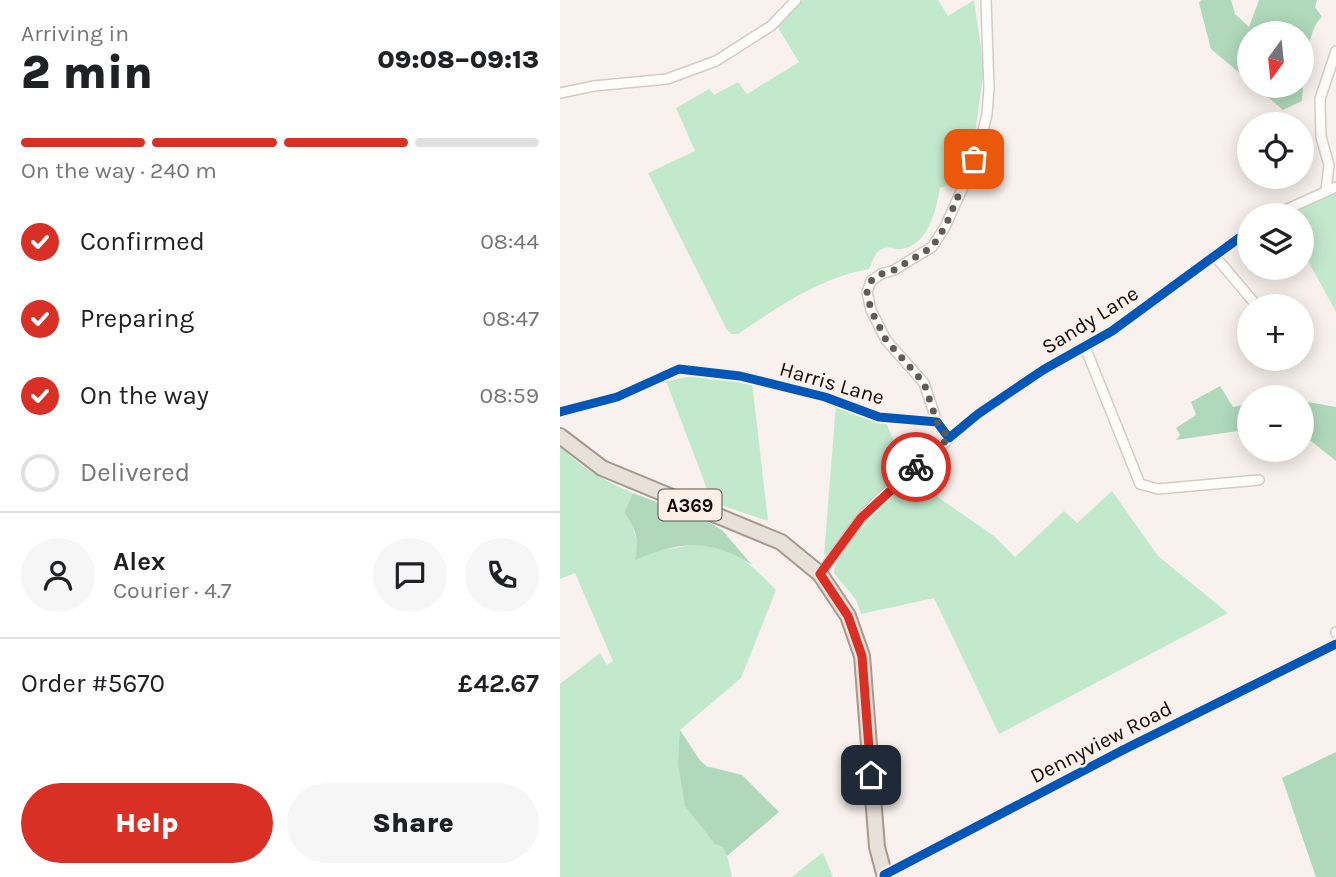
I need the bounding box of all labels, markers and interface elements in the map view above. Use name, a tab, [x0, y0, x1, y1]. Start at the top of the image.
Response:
text: Arriving in	[21, 20, 129, 47]
north arrow	[1237, 21, 1314, 98]
map controls	[1237, 21, 1314, 462]
text: 09:08–09:13	[377, 44, 539, 75]
text: 2 min	[21, 46, 153, 100]
button: locate	[1237, 112, 1314, 189]
pin	[944, 129, 1004, 189]
icon: bag	[955, 140, 993, 178]
text: On the way · 240 m	[21, 157, 217, 184]
button: layers	[1237, 203, 1314, 280]
icon: check	[21, 223, 59, 261]
text: Confirmed	[80, 226, 205, 257]
text: 08:44	[480, 228, 539, 255]
street label: Sandy Lane	[1037, 281, 1143, 359]
button: +	[1237, 294, 1314, 371]
icon: check	[21, 300, 59, 338]
text: Preparing	[80, 303, 194, 334]
text: 08:47	[482, 305, 539, 332]
street label: Harris Lane	[777, 357, 887, 409]
icon: check	[21, 377, 59, 415]
text: On the way	[80, 380, 209, 411]
text: 08:59	[480, 382, 539, 409]
button: −	[1237, 385, 1314, 462]
courier	[881, 432, 951, 502]
icon: bike	[897, 448, 935, 486]
text: Delivered	[80, 457, 190, 488]
road number: A369	[659, 490, 722, 520]
button: person	[21, 538, 95, 612]
button: chat	[373, 538, 447, 612]
button: phone	[465, 538, 539, 612]
text: Alex	[113, 546, 165, 577]
text: Courier · 4.7	[113, 577, 232, 604]
text: Order #5670	[21, 668, 165, 699]
text: £42.67	[458, 668, 539, 699]
street label: Dennyview Road	[1026, 696, 1176, 788]
pin	[841, 745, 901, 805]
icon: home	[852, 756, 890, 794]
button: Help	[21, 783, 273, 863]
button: Share	[287, 783, 539, 863]

